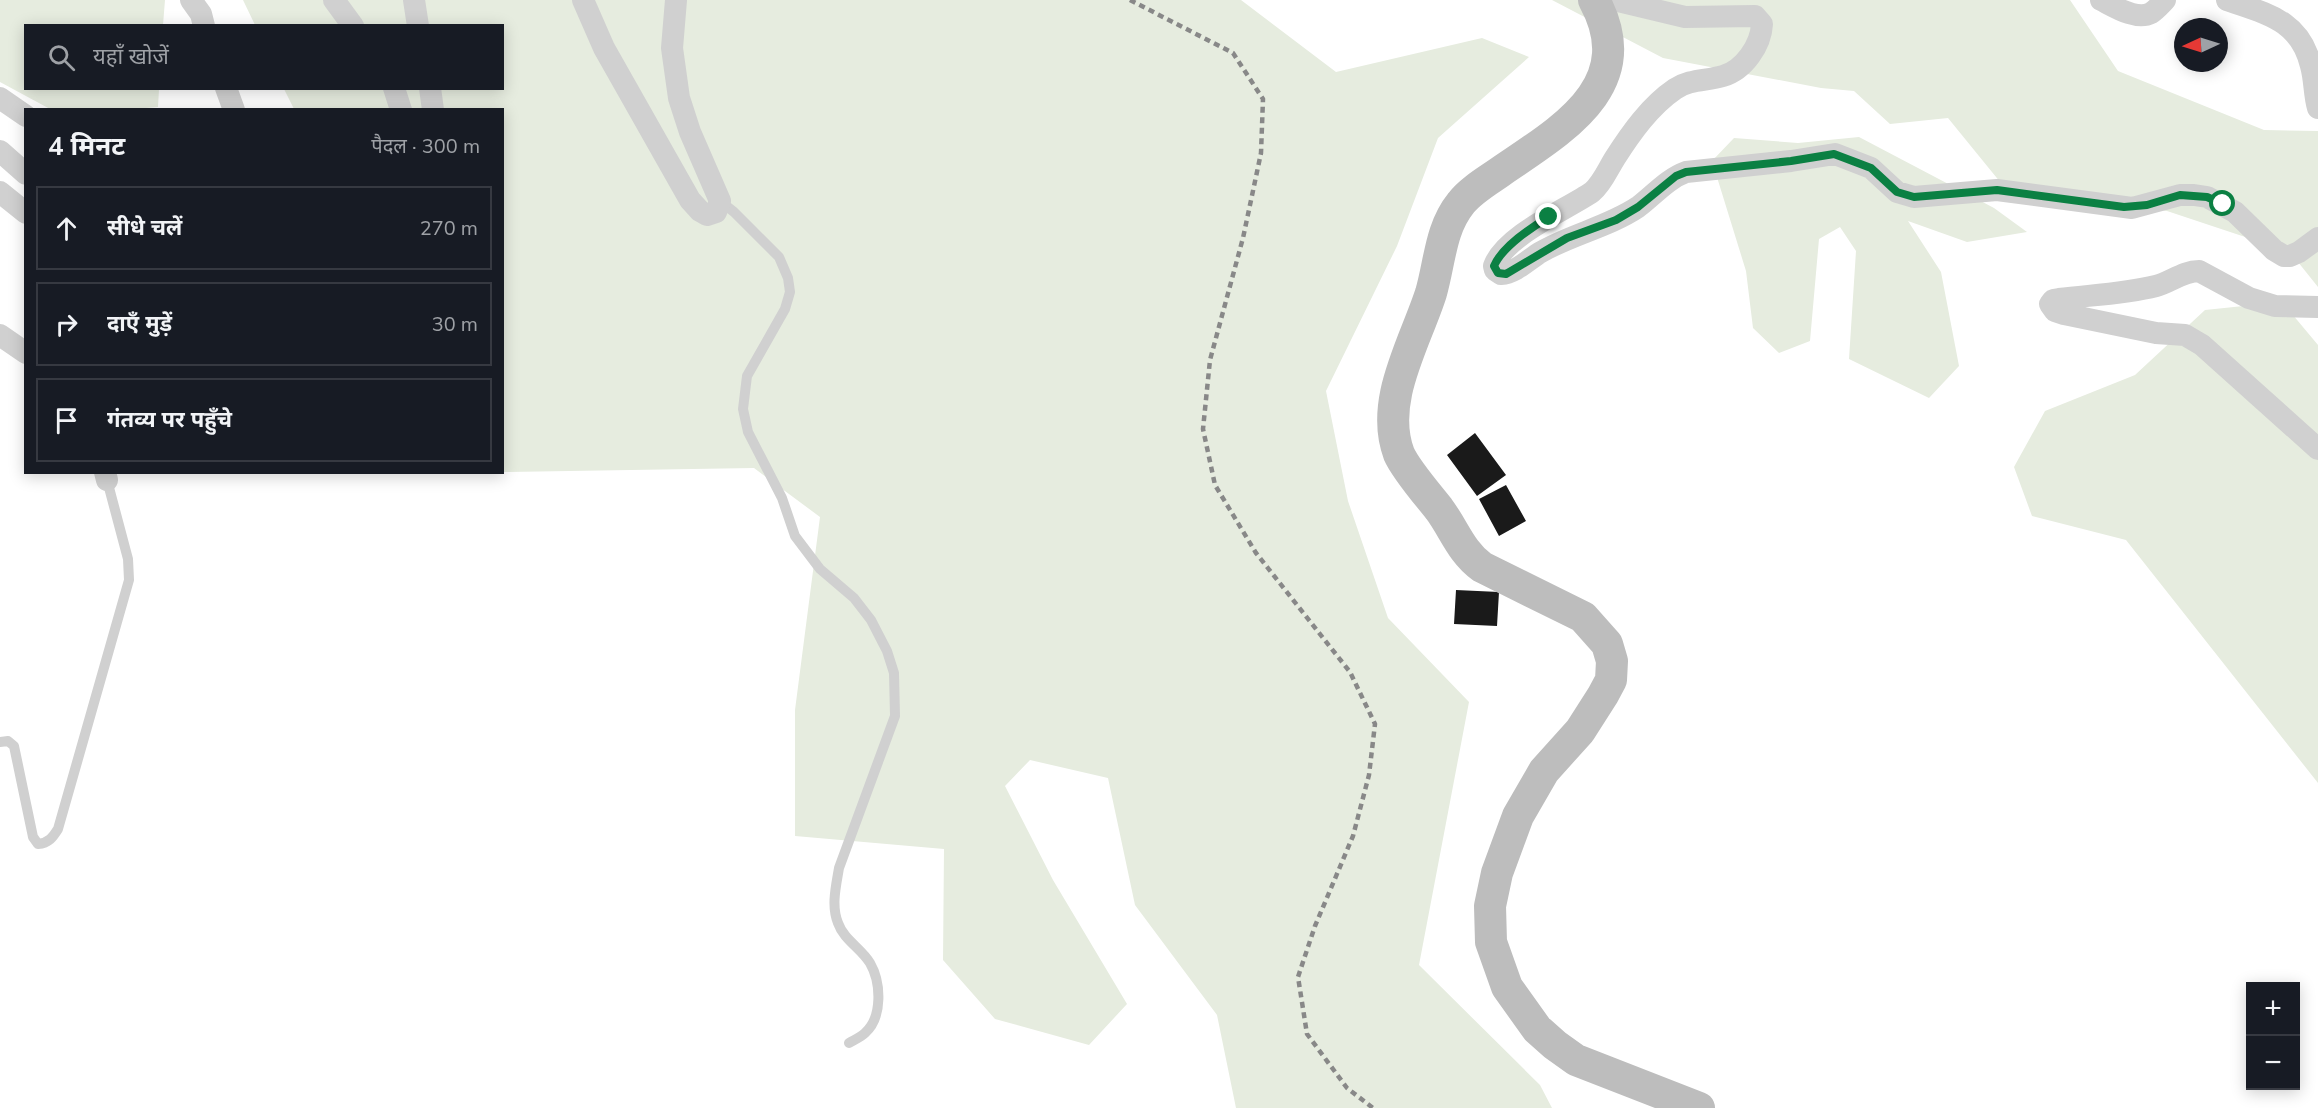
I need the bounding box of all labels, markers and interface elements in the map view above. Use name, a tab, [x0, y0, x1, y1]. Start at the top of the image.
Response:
north arrow	[2174, 18, 2228, 72]
search box	[24, 24, 504, 90]
icon: search	[45, 41, 78, 74]
text: यहाँ खोजें	[93, 42, 169, 72]
text: 4 मिनट	[48, 129, 125, 164]
text: पैदल · 300 m	[371, 133, 480, 160]
route start	[2209, 190, 2235, 216]
route end	[1535, 203, 1561, 229]
icon: ahead	[50, 212, 83, 245]
text: सीधे चलें	[107, 213, 182, 243]
text: 270 m	[420, 215, 478, 242]
icon: right	[50, 308, 83, 341]
text: दाएँ मुड़ें	[107, 309, 172, 339]
text: 30 m	[432, 311, 478, 338]
icon: arrive	[50, 404, 83, 437]
text: गंतव्य पर पहुँचे	[107, 405, 232, 435]
map controls	[2246, 982, 2300, 1090]
button: +	[2246, 982, 2300, 1036]
button: −	[2246, 1036, 2300, 1090]

